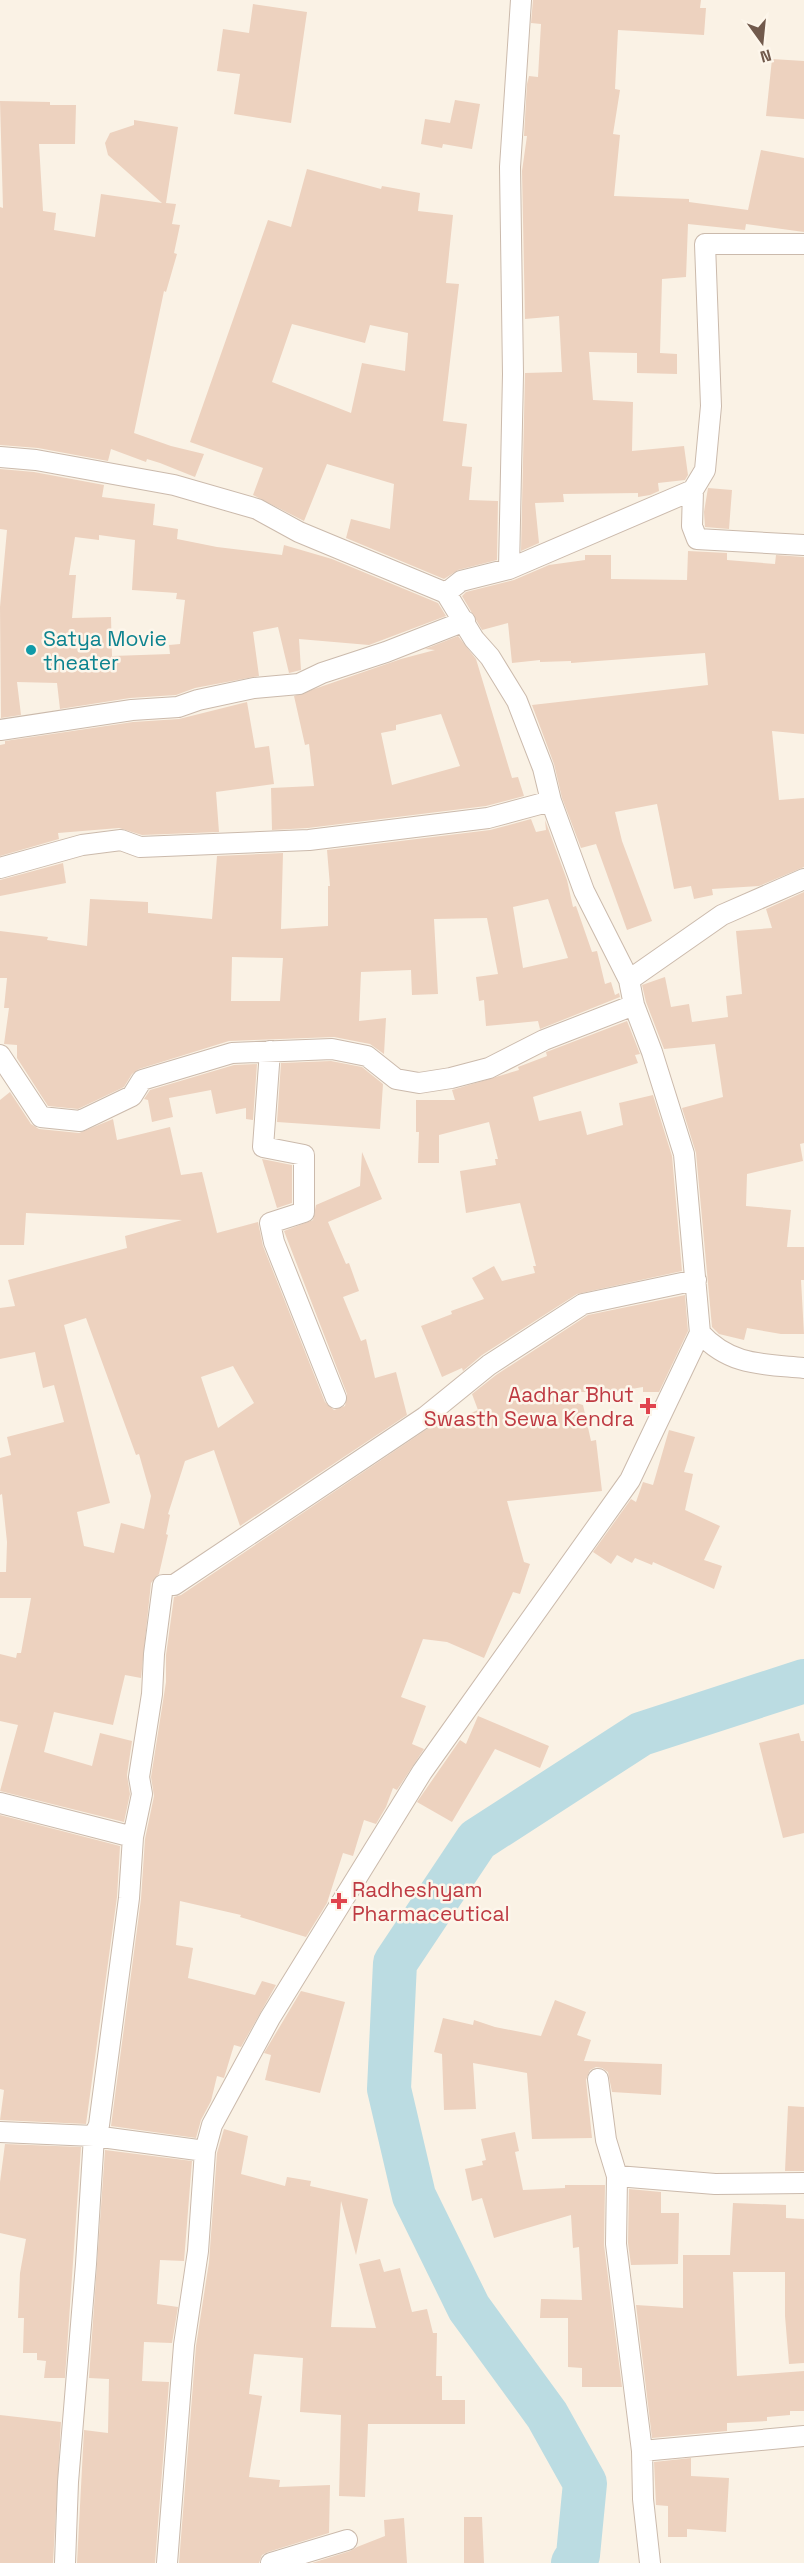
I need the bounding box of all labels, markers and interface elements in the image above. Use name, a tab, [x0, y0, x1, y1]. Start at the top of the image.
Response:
north arrow	[732, 12, 792, 72]
text: N	[758, 44, 774, 68]
place label: Satya Movie theater	[43, 625, 167, 676]
marker: Satya Movie theater	[24, 643, 38, 657]
place label: Aadhar Bhut Swasth Sewa Kendra	[424, 1381, 634, 1432]
marker: Aadhar Bhut Swasth Sewa Kendra	[639, 1397, 657, 1415]
place label: Radheshyam Pharmaceutical	[352, 1876, 510, 1927]
marker: Radheshyam Pharmaceutical	[330, 1892, 348, 1910]

